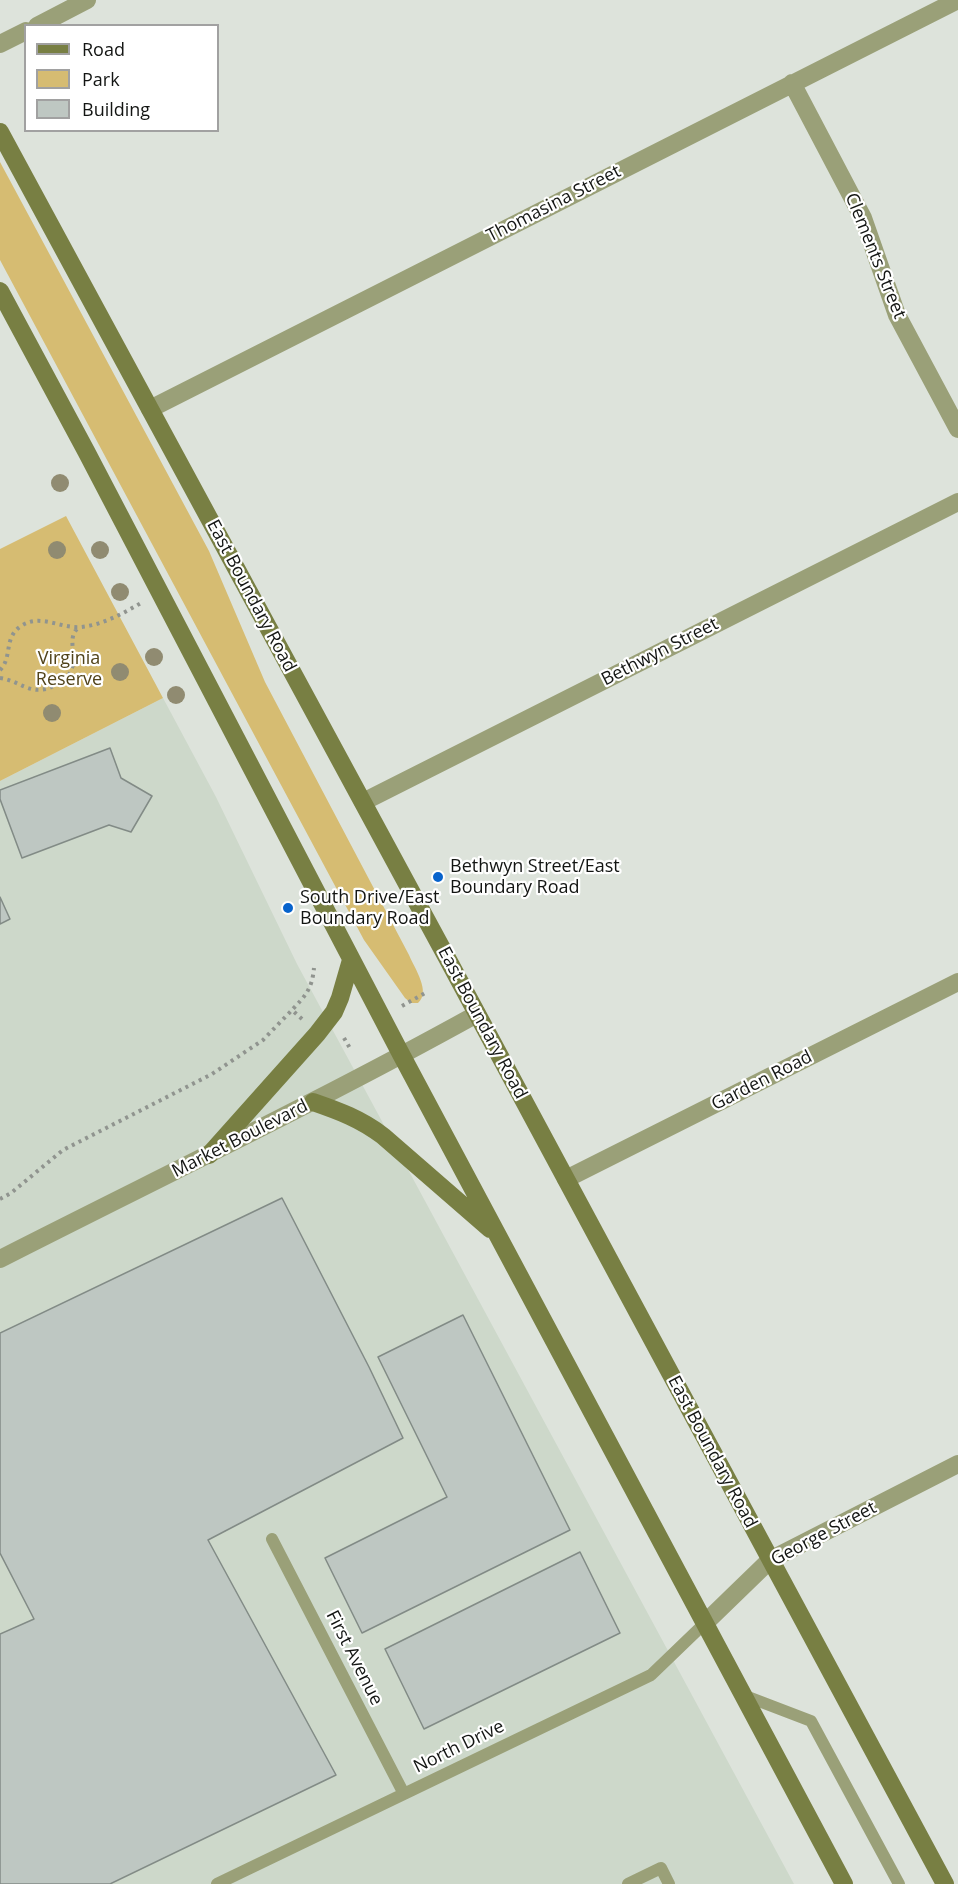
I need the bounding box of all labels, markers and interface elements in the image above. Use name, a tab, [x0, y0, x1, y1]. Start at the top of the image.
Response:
legend	[24, 24, 219, 132]
text: Road	[82, 37, 125, 61]
text: Park	[82, 67, 120, 91]
text: Building	[82, 97, 150, 121]
street label: Thomasina Street	[483, 161, 625, 247]
street label: Clements Street	[840, 190, 910, 322]
street label: East Boundary Road	[202, 516, 300, 676]
street label: Bethwyn Street	[598, 613, 722, 691]
park label: Virginia Reserve	[36, 648, 102, 690]
place label: Bethwyn Street/East Boundary Road	[450, 856, 620, 898]
marker: Bethwyn Street/East Boundary Road	[431, 870, 445, 884]
place label: South Drive/East Boundary Road	[300, 887, 440, 930]
marker: South Drive/East Boundary Road	[281, 901, 295, 915]
street label: East Boundary Road	[433, 943, 531, 1103]
street label: Garden Road	[708, 1046, 816, 1116]
street label: Market Boulevard	[168, 1095, 312, 1183]
street label: East Boundary Road	[663, 1372, 761, 1532]
street label: George Street	[768, 1497, 880, 1571]
street label: First Avenue	[321, 1607, 387, 1709]
street label: North Drive	[410, 1716, 508, 1778]

